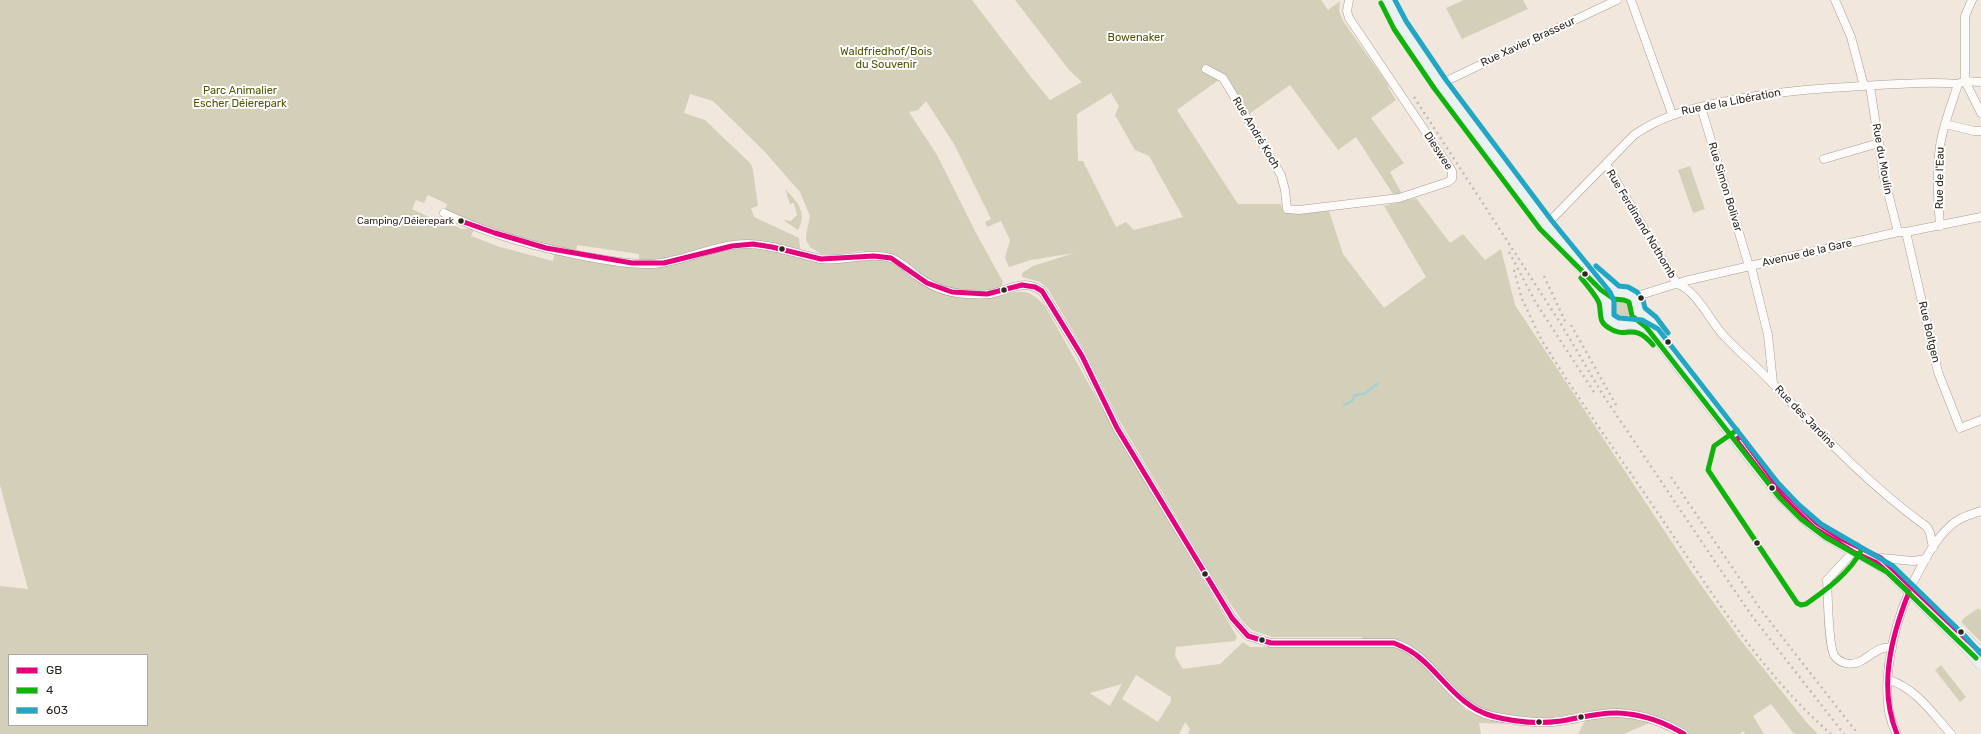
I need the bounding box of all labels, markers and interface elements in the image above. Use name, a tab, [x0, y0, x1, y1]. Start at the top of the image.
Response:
street label: Rue Xavier Brasseur	[1479, 14, 1577, 70]
park label: Bowenaker	[1108, 31, 1164, 45]
park label: Waldfriedhof/Bois du Souvenir	[840, 45, 932, 71]
park label: Parc Animalier Escher Déierepark	[193, 84, 287, 110]
street label: Rue de la Libération	[1680, 86, 1782, 118]
street label: Rue André Koch	[1229, 95, 1283, 171]
street label: Rue du Moulin	[1869, 122, 1895, 196]
street label: Dieswee	[1421, 129, 1455, 173]
street label: Rue Simon Bolivar	[1705, 141, 1745, 233]
street label: Rue de l'Eau	[1933, 147, 1947, 209]
street label: Rue Ferdinand Nothomb	[1603, 167, 1679, 281]
place label: Camping/Déierepark	[357, 215, 454, 227]
marker: Camping/Déierepark	[456, 216, 466, 226]
street label: Avenue de la Gare	[1761, 236, 1853, 270]
unlabelled marker	[777, 244, 787, 254]
unlabelled marker	[1580, 269, 1590, 279]
unlabelled marker	[999, 285, 1009, 295]
unlabelled marker	[1636, 293, 1646, 303]
street label: Rue Boltgen	[1916, 300, 1942, 364]
unlabelled marker	[1663, 337, 1673, 347]
street label: Rue des Jardins	[1772, 383, 1838, 451]
unlabelled marker	[1767, 483, 1777, 493]
unlabelled marker	[1752, 538, 1762, 548]
unlabelled marker	[1200, 569, 1210, 579]
unlabelled marker	[1956, 627, 1966, 637]
unlabelled marker	[1257, 635, 1267, 645]
legend	[8, 654, 148, 726]
text: GB	[46, 663, 62, 677]
text: 4	[46, 683, 53, 697]
text: 603	[46, 703, 68, 717]
unlabelled marker	[1576, 712, 1586, 722]
unlabelled marker	[1534, 717, 1544, 727]

